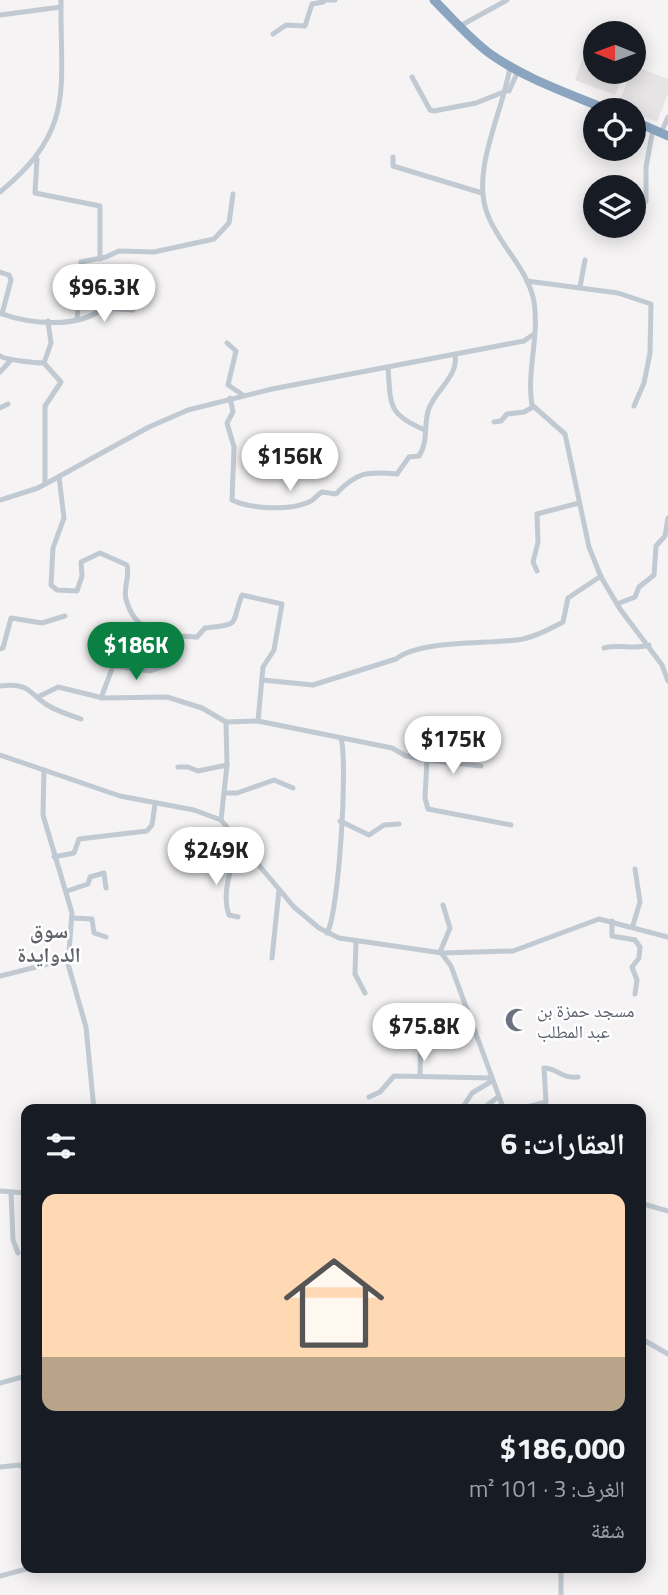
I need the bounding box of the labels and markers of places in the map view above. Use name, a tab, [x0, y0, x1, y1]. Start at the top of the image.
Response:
pin: $96.3K	[47, 264, 161, 324]
pin: $156K	[241, 434, 339, 493]
pin: $186K	[87, 622, 185, 682]
pin: $175K	[404, 716, 502, 776]
pin: $249K	[167, 828, 265, 887]
place label: مسجد حمزة بن عبد المطلب	[537, 997, 635, 1045]
pin: $75.8K	[367, 1004, 481, 1063]
mosque icon: مسجد حمزة بن عبد المطلب	[503, 1006, 531, 1034]

